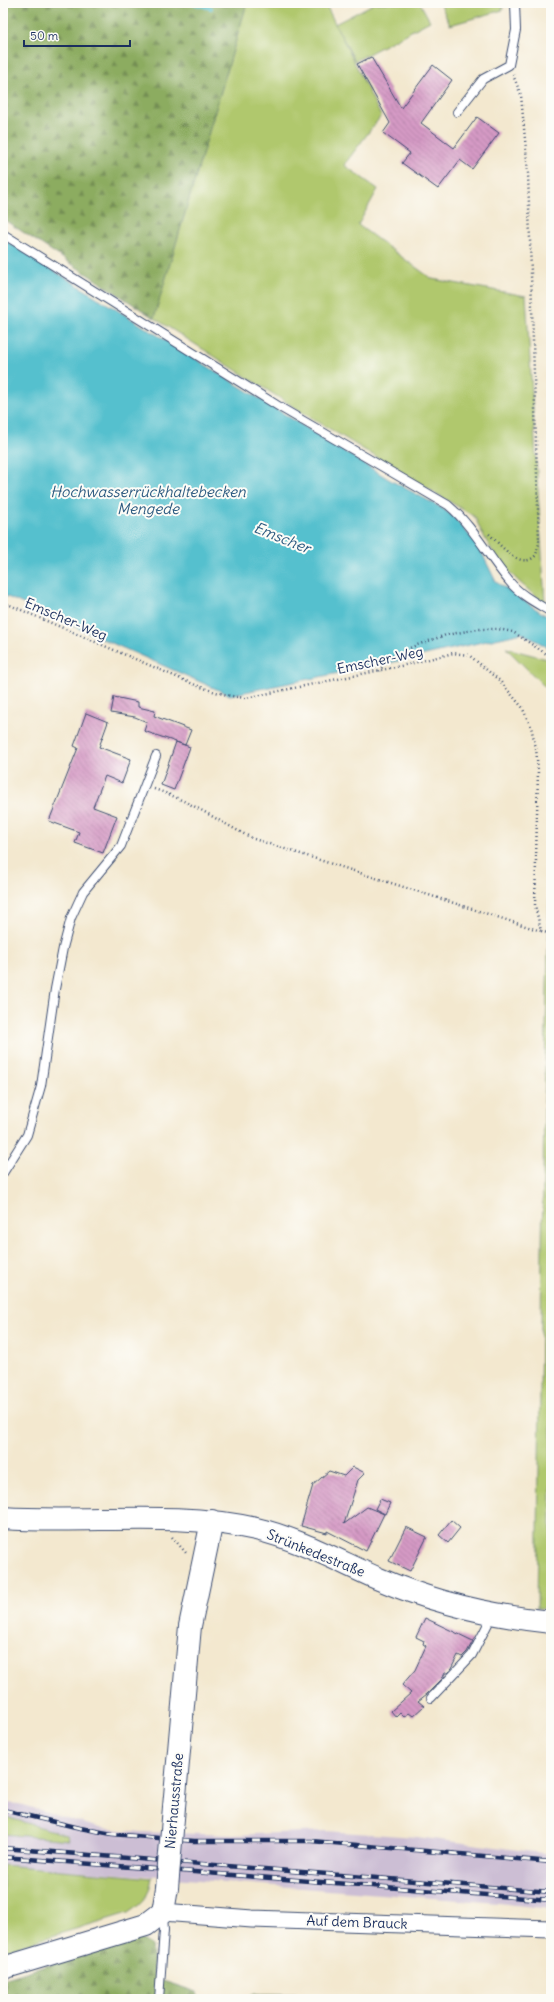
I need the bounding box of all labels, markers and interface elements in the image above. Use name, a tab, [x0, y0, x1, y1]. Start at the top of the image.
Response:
scale bar	[24, 22, 130, 48]
text: 50 m	[30, 28, 59, 43]
water label: Hochwasserrückhaltebecken Mengede	[50, 482, 246, 518]
water label: Emscher	[251, 518, 315, 558]
street label: Emscher-Weg	[22, 594, 110, 644]
street label: Emscher-Weg	[335, 642, 425, 678]
street label: Strünkedestraße	[264, 1525, 368, 1581]
street label: Nierhausstraße	[161, 1752, 187, 1850]
street label: Auf dem Brauck	[306, 1911, 408, 1933]

